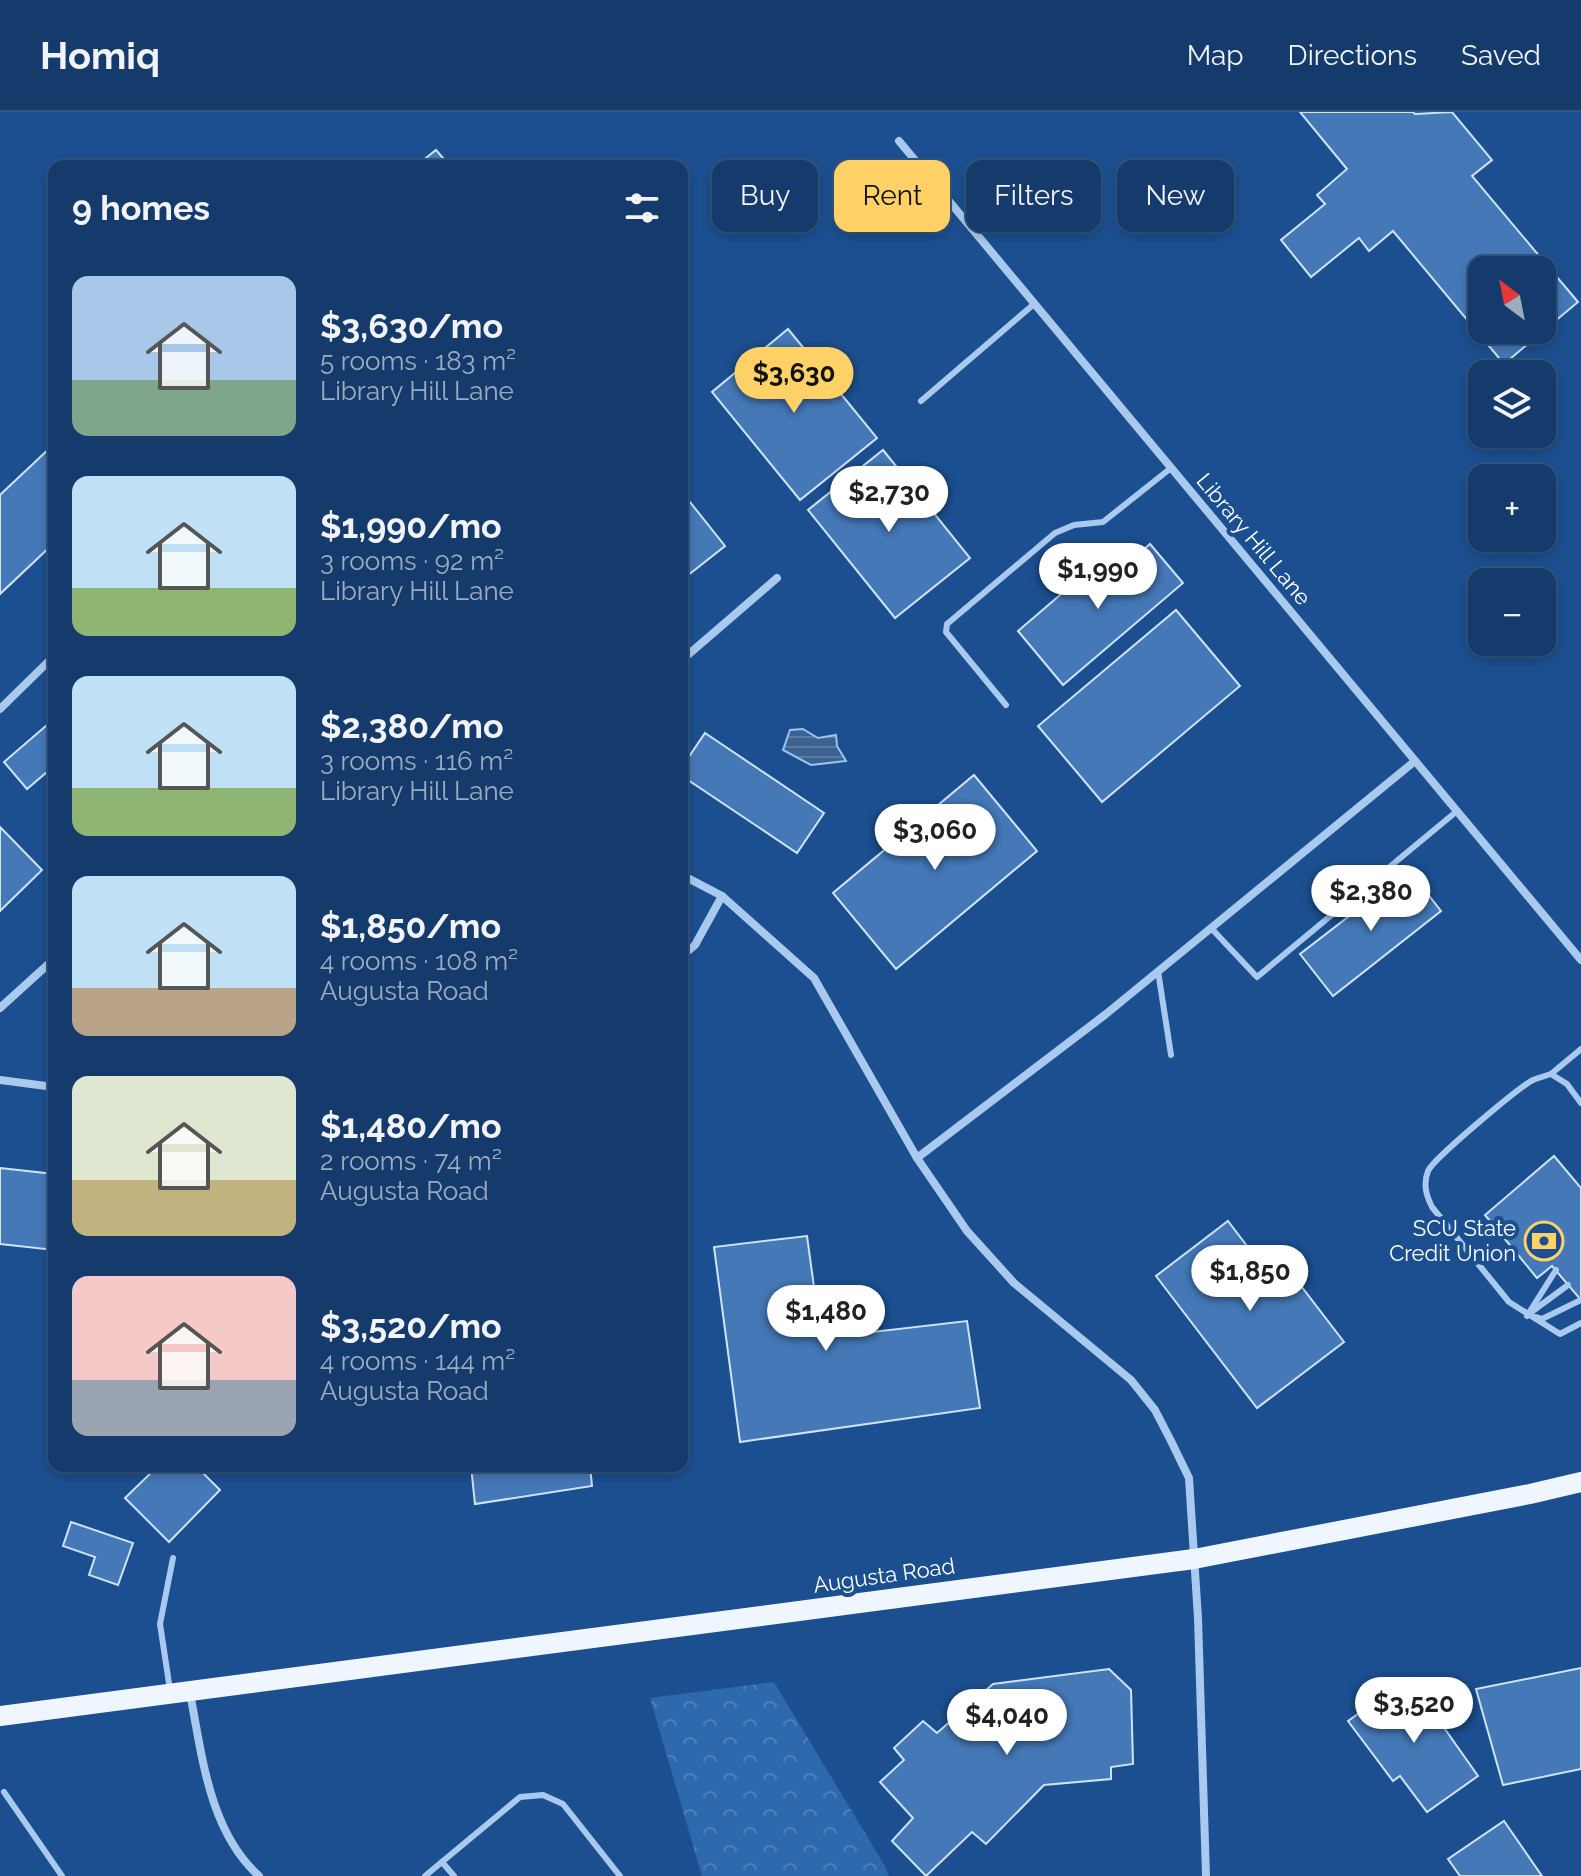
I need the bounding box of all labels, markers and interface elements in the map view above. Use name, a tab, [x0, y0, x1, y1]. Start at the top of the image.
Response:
text: Homiq	[40, 33, 160, 78]
text: Map	[1187, 39, 1244, 72]
text: Directions	[1288, 39, 1417, 72]
text: Saved	[1461, 39, 1541, 72]
chip: Buy	[712, 160, 818, 232]
chip: Rent	[834, 160, 950, 232]
chip: Filters	[966, 160, 1101, 232]
chip: New	[1117, 160, 1234, 232]
icon: filters	[620, 186, 664, 230]
text: 9 homes	[72, 188, 210, 228]
north arrow	[1468, 256, 1556, 344]
map controls	[1468, 256, 1556, 656]
text: $3,630/mo	[320, 306, 503, 346]
icon: home	[136, 308, 232, 404]
text: 5 rooms · 183 m²	[320, 346, 516, 376]
pin: $3,630	[729, 347, 859, 415]
text: $3,630	[753, 358, 836, 388]
button: layers	[1468, 360, 1556, 448]
text: Library Hill Lane	[320, 376, 514, 406]
button: +	[1468, 464, 1556, 552]
pin: $2,730	[824, 466, 954, 534]
street label: Library Hill Lane	[1191, 468, 1317, 610]
text: $2,730	[848, 477, 930, 507]
text: $1,990/mo	[320, 506, 502, 546]
icon: home	[136, 508, 232, 604]
pin: $1,990	[1033, 543, 1163, 611]
text: 3 rooms · 92 m²	[320, 546, 504, 576]
text: $1,990	[1057, 554, 1139, 584]
button: −	[1468, 568, 1556, 656]
text: Library Hill Lane	[320, 576, 514, 606]
text: $2,380/mo	[320, 706, 504, 746]
icon: home	[136, 708, 232, 804]
text: 3 rooms · 116 m²	[320, 746, 513, 776]
text: Library Hill Lane	[320, 776, 514, 806]
pin: $3,060	[870, 804, 1000, 872]
text: $3,060	[893, 815, 977, 845]
pin: $2,380	[1306, 865, 1436, 933]
text: $2,380	[1329, 876, 1413, 906]
text: $1,850/mo	[320, 906, 501, 946]
icon: home	[136, 908, 232, 1004]
text: 4 rooms · 108 m²	[320, 946, 518, 976]
text: Augusta Road	[320, 976, 489, 1006]
text: $1,480/mo	[320, 1106, 502, 1146]
icon: home	[136, 1108, 232, 1204]
text: 2 rooms · 74 m²	[320, 1146, 502, 1176]
text: Augusta Road	[320, 1176, 489, 1206]
place label: SCU State Credit Union	[1389, 1215, 1516, 1266]
bank icon: SCU State Credit Union	[1523, 1220, 1565, 1262]
pin: $1,850	[1185, 1245, 1315, 1313]
text: $1,850	[1209, 1256, 1291, 1286]
pin: $1,480	[761, 1285, 891, 1353]
text: $1,480	[785, 1296, 867, 1326]
text: $3,520/mo	[320, 1306, 502, 1346]
icon: home	[136, 1308, 232, 1404]
text: 4 rooms · 144 m²	[320, 1346, 515, 1376]
text: Augusta Road	[320, 1376, 489, 1406]
street label: Augusta Road	[812, 1552, 956, 1598]
pin: $3,520	[1349, 1677, 1479, 1745]
text: $3,520	[1373, 1688, 1455, 1718]
pin: $4,040	[942, 1689, 1072, 1757]
text: $4,040	[965, 1700, 1049, 1730]

